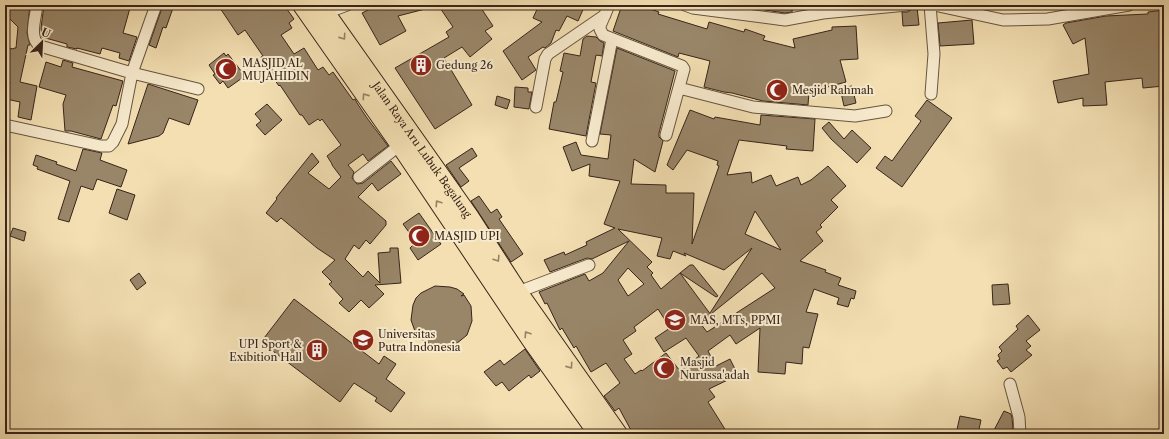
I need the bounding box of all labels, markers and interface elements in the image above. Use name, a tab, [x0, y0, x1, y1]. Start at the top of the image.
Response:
north arrow	[22, 22, 62, 62]
text: U	[39, 25, 53, 41]
one-way arrow	[338, 32, 345, 39]
building icon: Gedung 26	[408, 52, 434, 78]
mosque icon: MASJID AL MUJAHIDIN	[213, 56, 239, 82]
place label: MASJID AL MUJAHIDIN	[242, 56, 309, 83]
place label: Gedung 26	[436, 58, 493, 72]
street label: Jalan Raya Aru Lubuk Begalung	[368, 77, 475, 220]
mosque icon: Mesjid Rahmah	[764, 77, 790, 103]
place label: Mesjid Rahmah	[792, 83, 874, 97]
one-way arrow	[363, 93, 370, 100]
one-way arrow	[435, 200, 443, 207]
mosque icon: MASJID UPI	[406, 223, 432, 249]
place label: MASJID UPI	[434, 229, 500, 243]
one-way arrow	[492, 255, 500, 262]
school or university icon: MAS, MTs, PPMI	[662, 307, 688, 333]
place label: MAS, MTs, PPMI	[690, 313, 780, 327]
school or university icon: Universitas Putra Indonesia	[350, 327, 376, 353]
place label: Universitas Putra Indonesia	[378, 327, 461, 354]
one-way arrow	[524, 331, 532, 338]
place label: UPI Sport & Exibition Hall	[229, 337, 303, 364]
building icon: UPI Sport & Exibition Hall	[304, 337, 330, 363]
mosque icon: Masjid Nurussa'adah	[651, 355, 677, 381]
place label: Masjid Nurussa'adah	[680, 355, 750, 382]
one-way arrow	[565, 362, 573, 369]

